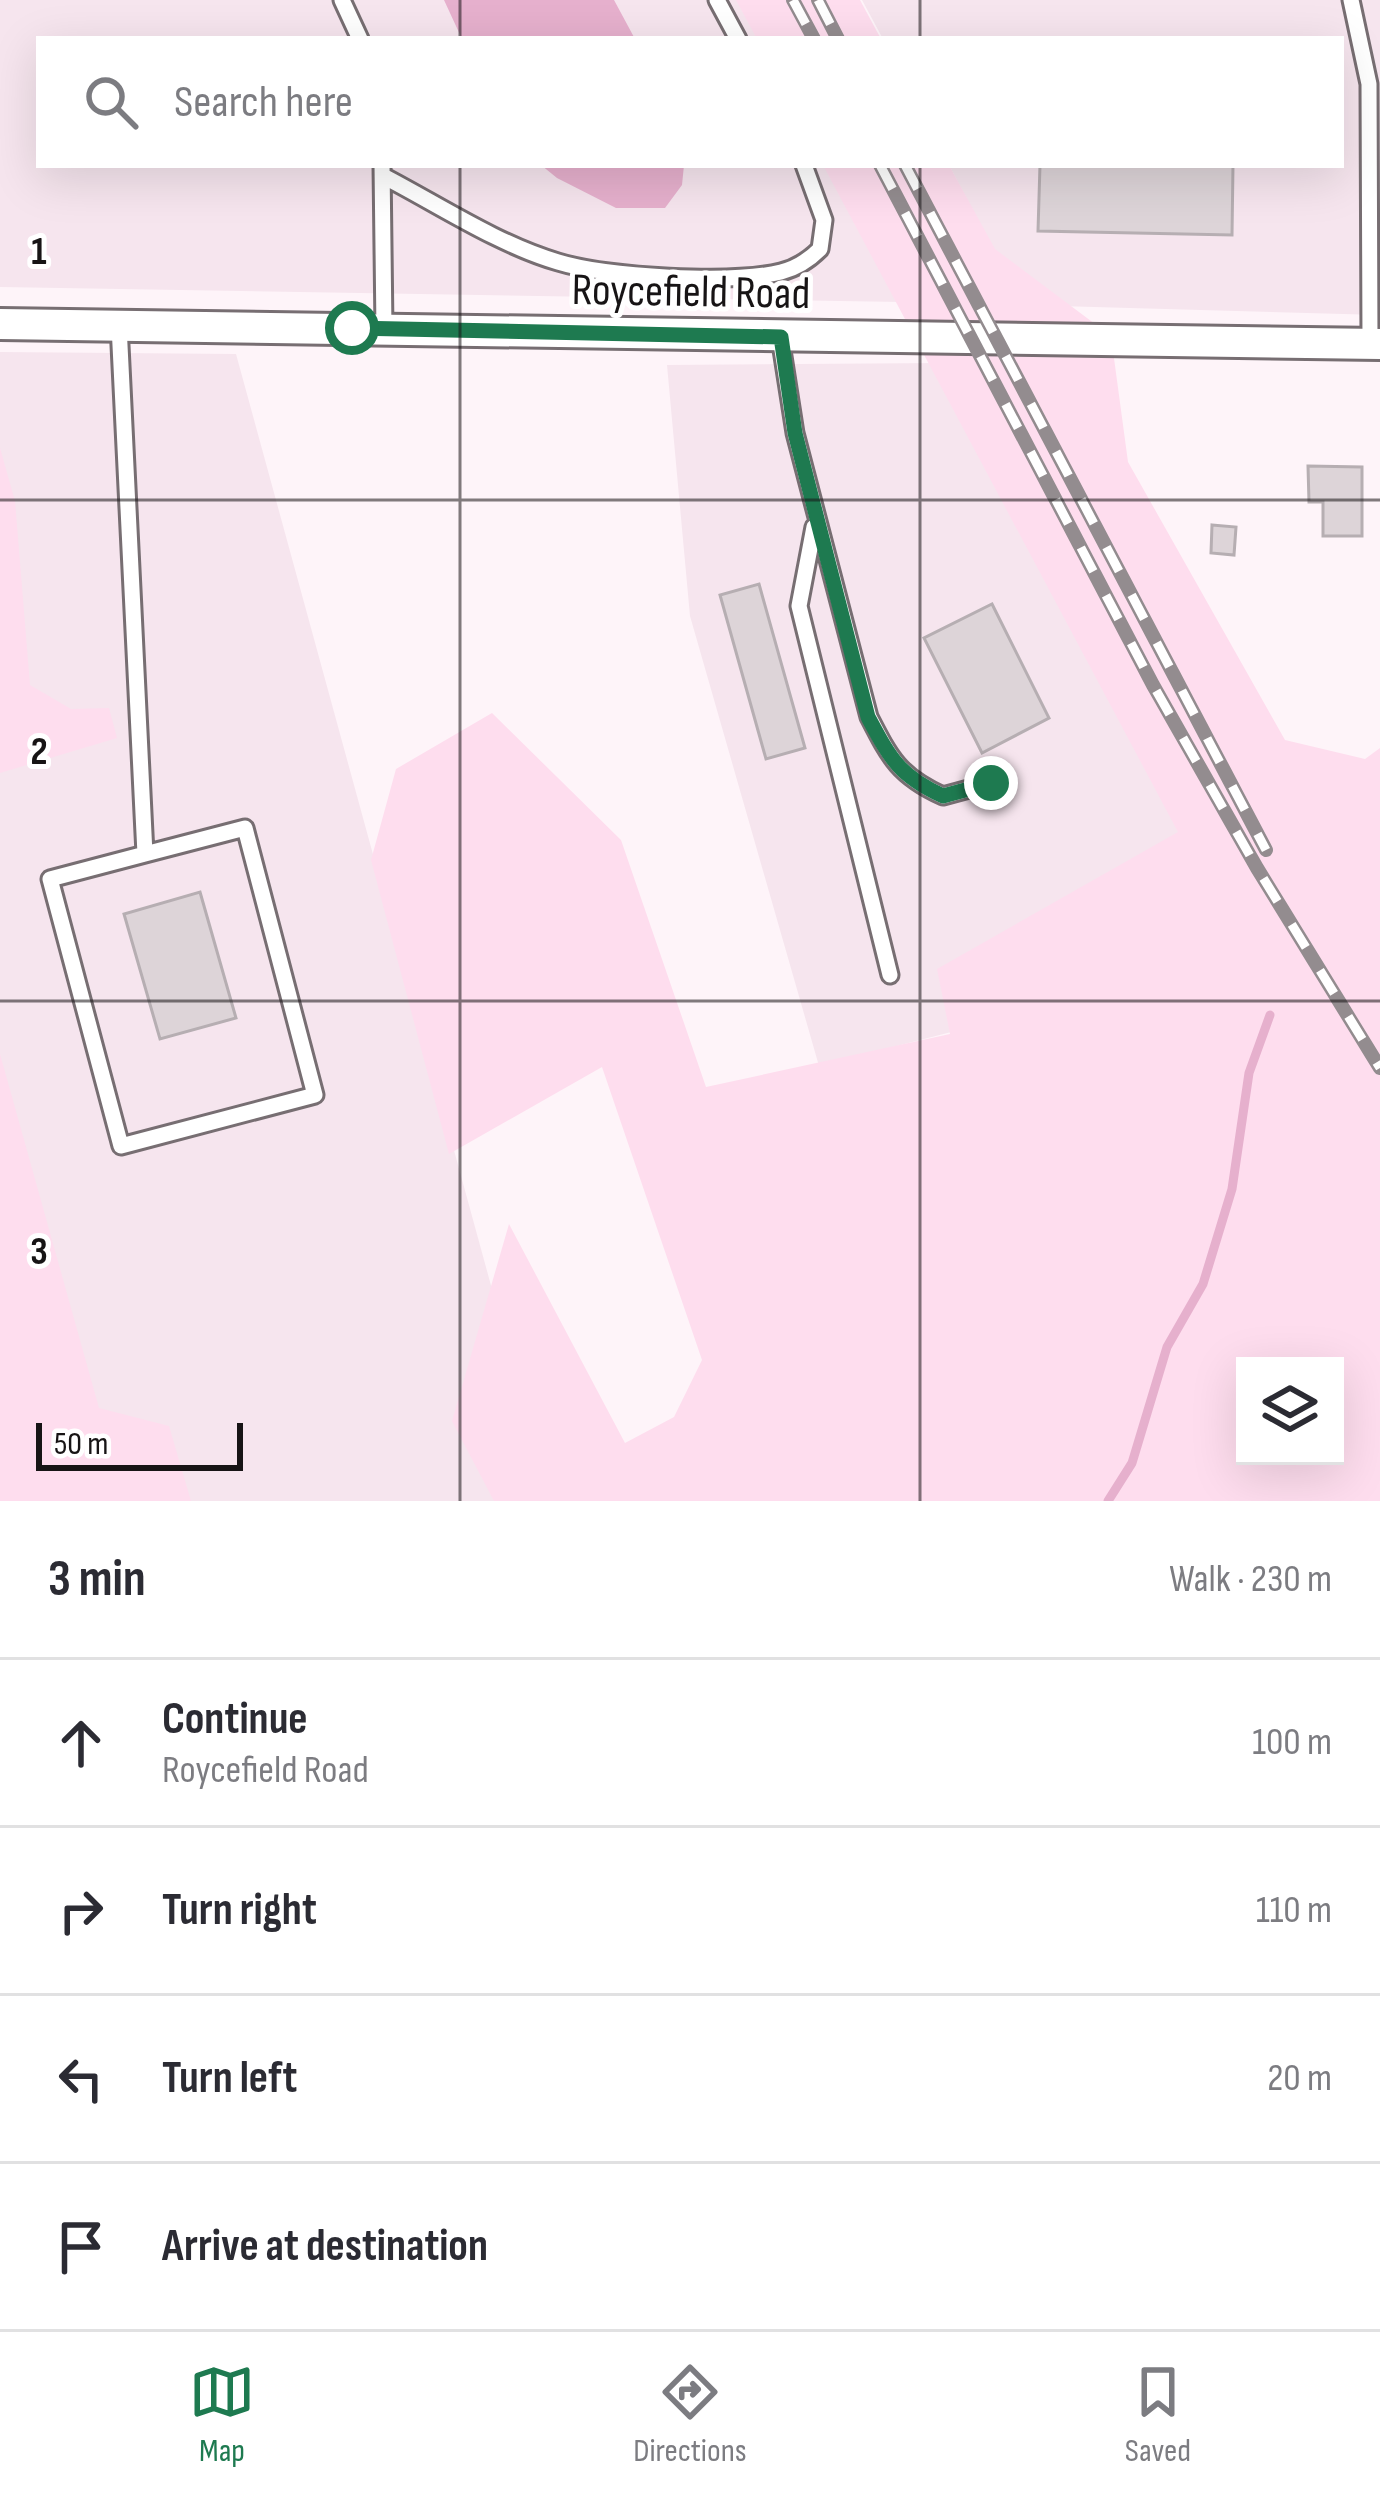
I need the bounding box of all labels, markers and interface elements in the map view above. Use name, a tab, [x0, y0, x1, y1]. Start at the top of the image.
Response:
search box	[36, 36, 1344, 168]
icon: search	[78, 69, 144, 135]
text: Search here	[174, 75, 353, 130]
text: 1	[31, 229, 47, 276]
street label: Roycefield Road	[571, 263, 811, 322]
route start	[325, 301, 379, 355]
text: 2	[30, 729, 48, 776]
route end	[964, 756, 1018, 810]
text: 3	[30, 1229, 48, 1276]
map controls	[1236, 1357, 1344, 1465]
button: layers	[1236, 1357, 1344, 1465]
scale bar	[36, 1417, 243, 1470]
text: 50 m	[54, 1424, 108, 1464]
text: 3 min	[48, 1549, 146, 1610]
text: Walk · 230 m	[1169, 1556, 1332, 1603]
text: Continue	[162, 1692, 308, 1747]
icon: ahead	[48, 1710, 114, 1776]
text: 100 m	[1252, 1719, 1332, 1766]
text: Roycefield Road	[162, 1747, 369, 1794]
icon: right	[48, 1878, 114, 1944]
text: Turn right	[162, 1883, 317, 1938]
text: 110 m	[1256, 1887, 1332, 1934]
icon: left	[48, 2046, 114, 2112]
text: Turn left	[162, 2051, 297, 2106]
text: 20 m	[1267, 2055, 1332, 2102]
icon: arrive	[48, 2214, 114, 2280]
text: Arrive at destination	[162, 2219, 488, 2274]
tab: Map	[189, 2359, 255, 2471]
tab: Directions	[633, 2359, 747, 2471]
tab: Saved	[1125, 2359, 1191, 2471]

